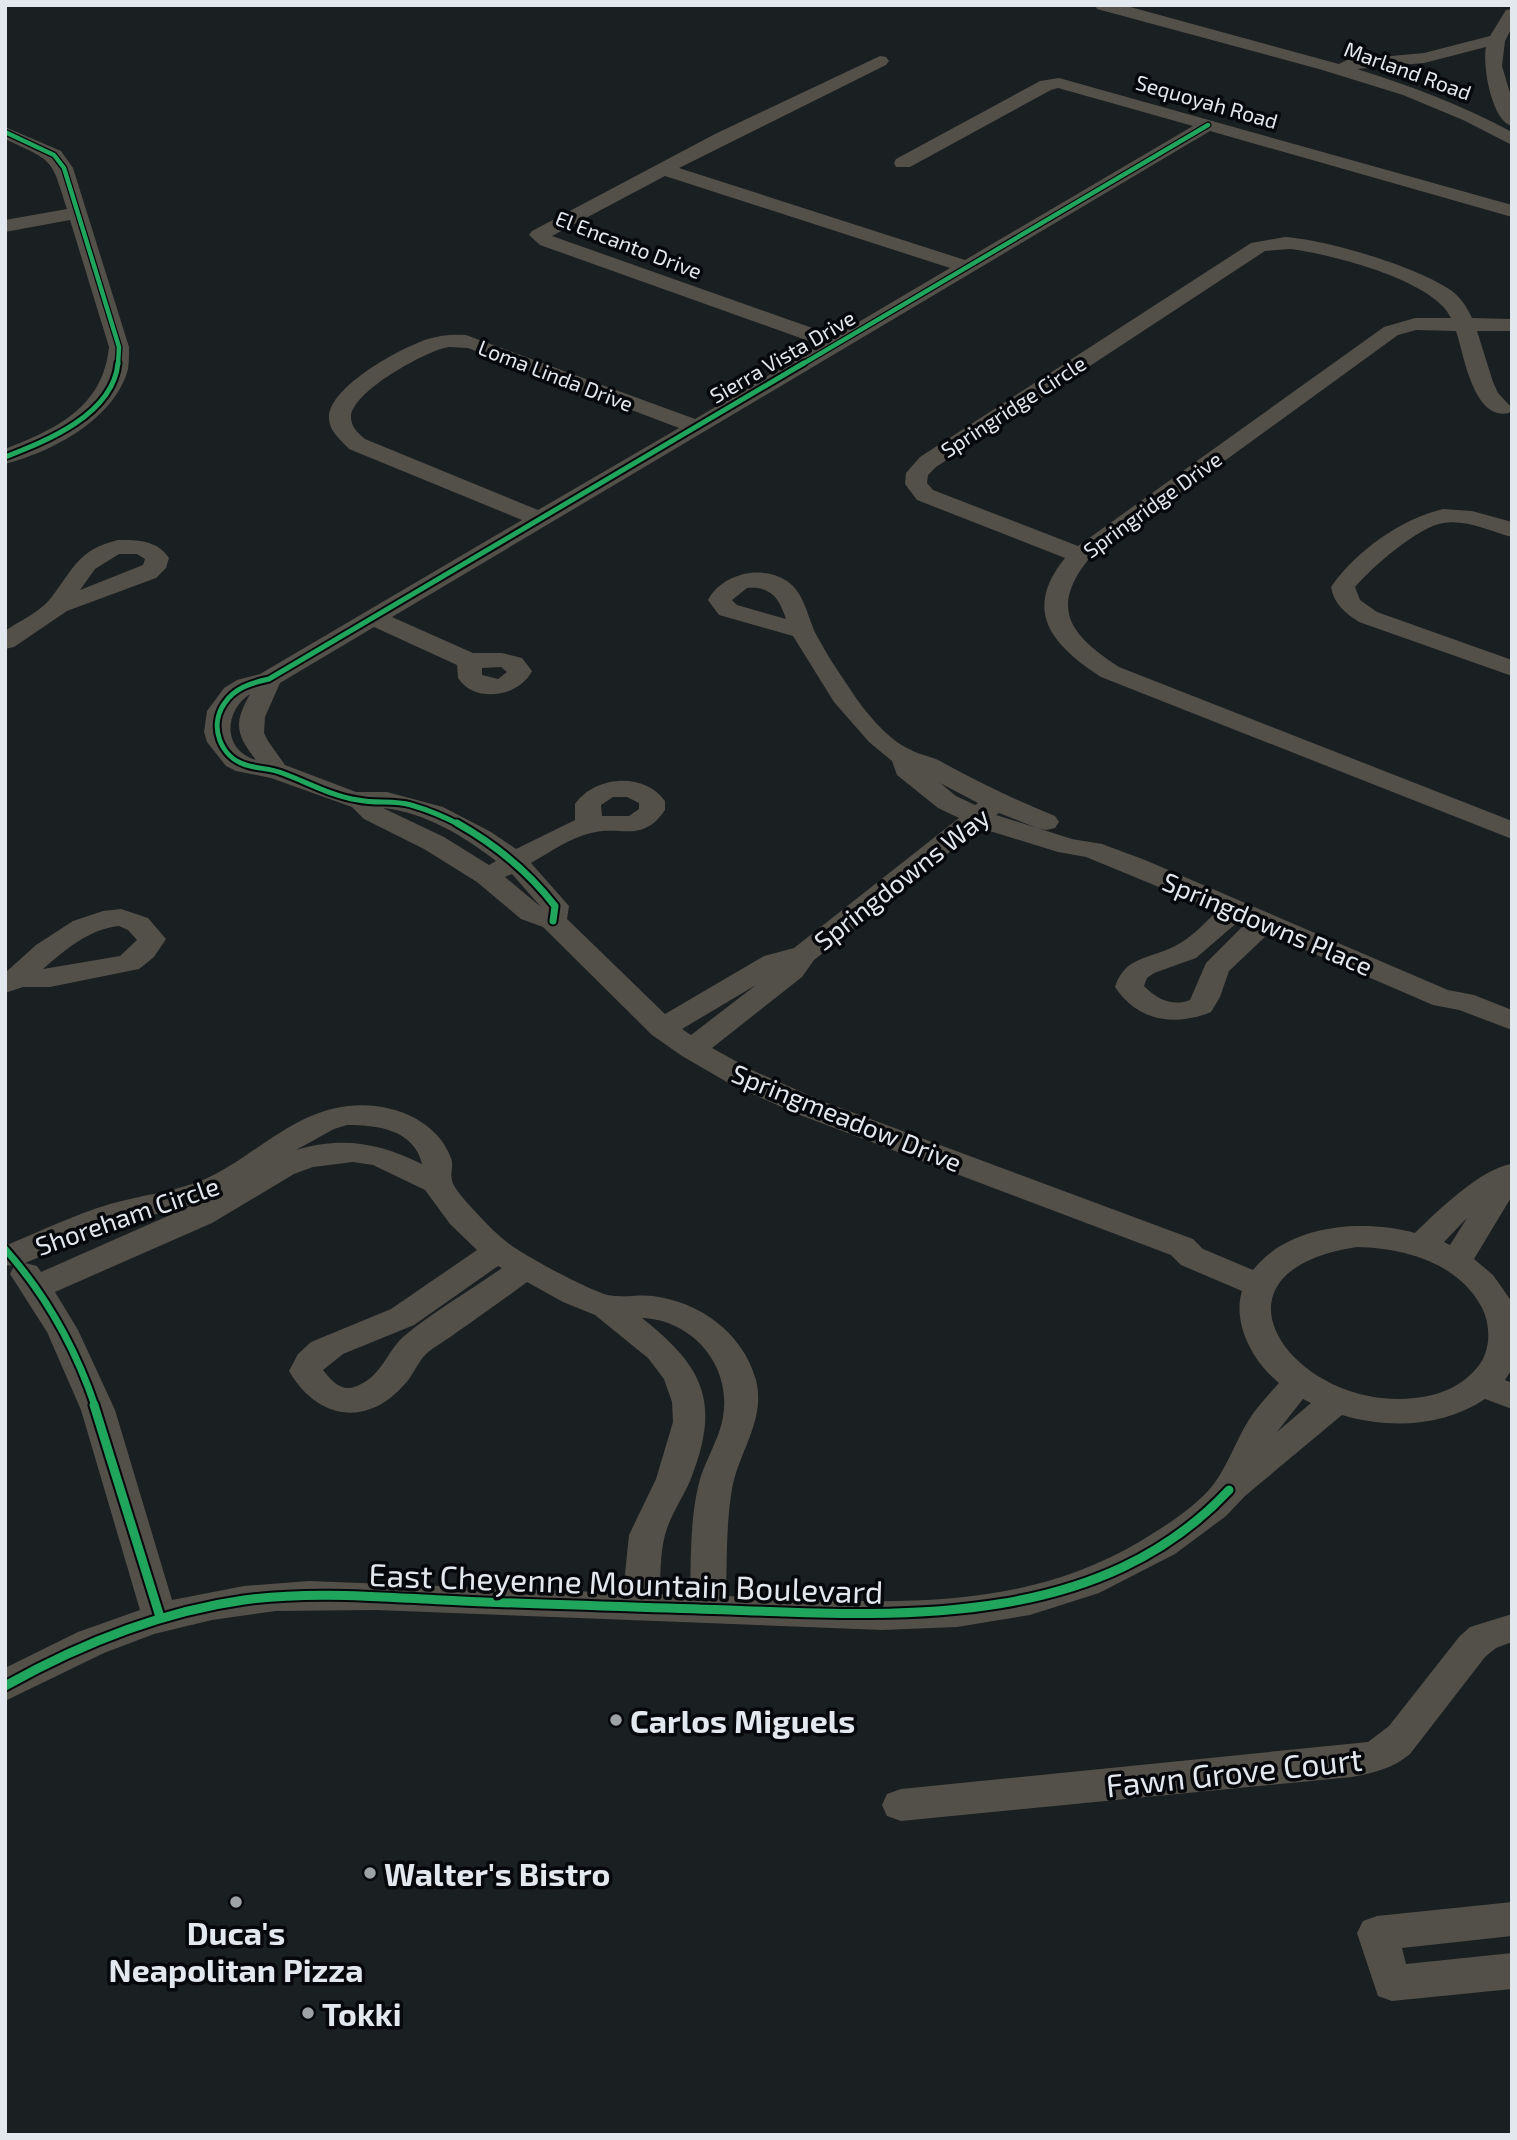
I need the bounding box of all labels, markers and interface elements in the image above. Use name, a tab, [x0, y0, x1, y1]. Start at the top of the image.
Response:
street label: Marland Road	[1341, 35, 1475, 105]
street label: Sequoyah Road	[1133, 69, 1281, 133]
street label: El Encanto Drive	[552, 205, 706, 283]
street label: Sierra Vista Drive	[705, 304, 859, 408]
street label: Loma Linda Drive	[475, 334, 637, 416]
street label: Springridge Circle	[936, 350, 1090, 462]
street label: Springridge Drive	[1078, 446, 1226, 562]
street label: Springdowns Way	[807, 800, 995, 956]
street label: Springdowns Place	[1158, 865, 1378, 981]
street label: Springmeadow Drive	[728, 1057, 966, 1177]
street label: Shoreham Circle	[31, 1169, 223, 1261]
street label: East Cheyenne Mountain Boulevard	[368, 1554, 884, 1610]
place label: Carlos Miguels	[630, 1701, 855, 1739]
marker: Carlos Miguels	[608, 1712, 624, 1728]
street label: Fawn Grove Court	[1104, 1739, 1364, 1803]
place label: Walter's Bistro	[384, 1854, 610, 1892]
marker: Walter's Bistro	[362, 1865, 378, 1881]
marker: Duca's Neapolitan Pizza	[228, 1894, 244, 1910]
place label: Duca's Neapolitan Pizza	[109, 1913, 363, 1988]
place label: Tokki	[322, 1994, 402, 2032]
marker: Tokki	[300, 2005, 316, 2021]

